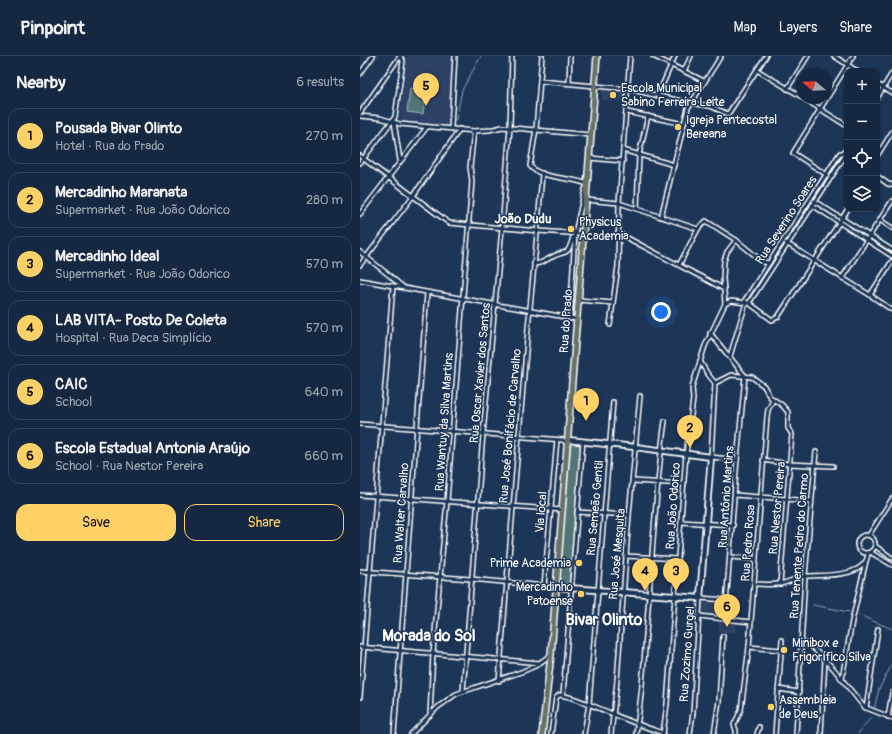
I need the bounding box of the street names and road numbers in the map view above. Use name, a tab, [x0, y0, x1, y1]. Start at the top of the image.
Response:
street label: Rua Severino Soares	[752, 173, 821, 267]
street label: Rua do Prado	[557, 288, 576, 354]
street label: Rua Oscar Xavier dos Santos	[467, 302, 494, 444]
street label: Rua José Bonifácio de Carvalho	[496, 348, 525, 504]
street label: Rua Wantuy da Silva Martins	[432, 352, 457, 492]
street label: Rua Antônio Martins	[715, 445, 738, 549]
street label: Rua Semeão Gentil	[584, 459, 607, 556]
street label: Rua João Odorico	[663, 461, 684, 550]
street label: Rua Nestor Pereira	[766, 461, 789, 555]
street label: Rua Walter Carvalho	[391, 462, 413, 564]
street label: Rua Tenente Pedro do Carmo	[787, 472, 812, 619]
street label: Via local	[532, 491, 551, 533]
street label: Rua Pedro Rosa	[738, 504, 759, 582]
street label: Rua José Mesquita	[606, 507, 629, 600]
street label: Rua Zozimo Gurgel	[677, 605, 698, 703]

